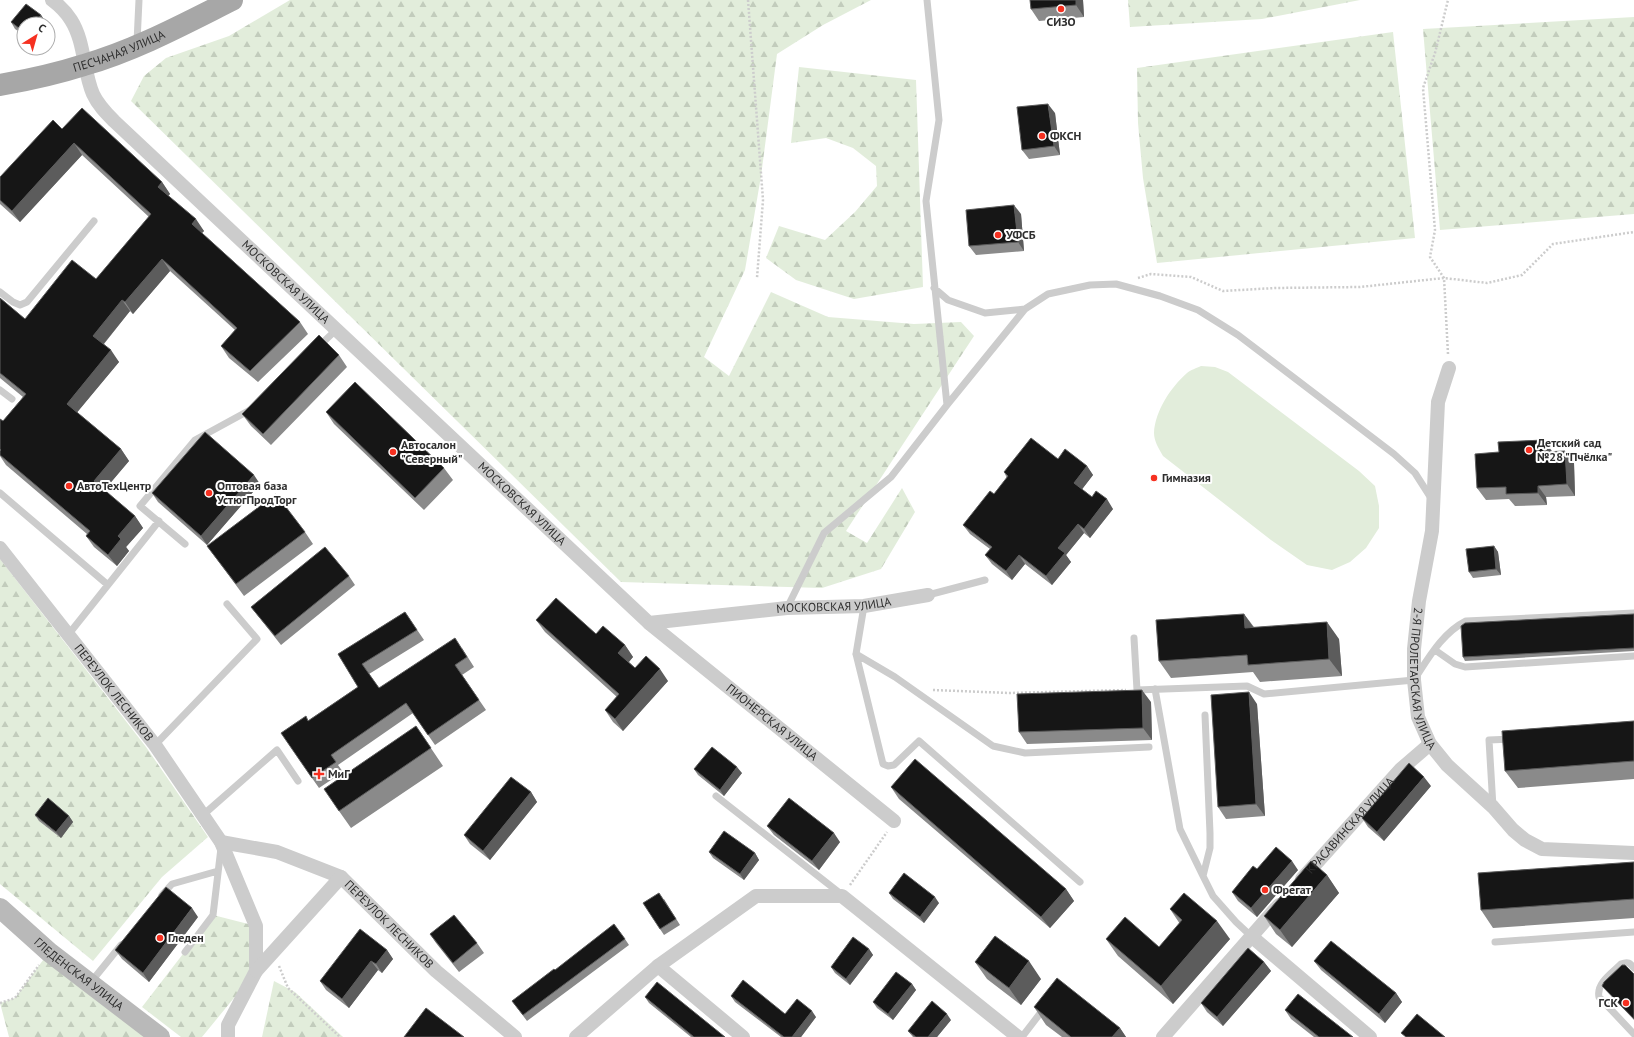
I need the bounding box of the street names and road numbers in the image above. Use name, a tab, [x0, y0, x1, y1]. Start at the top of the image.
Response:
street label: ПЕСЧАНАЯ УЛИЦА	[71, 26, 167, 75]
street label: МОСКОВСКАЯ УЛИЦА	[239, 237, 333, 327]
street label: МОСКОВСКАЯ УЛИЦА	[475, 459, 569, 548]
street label: МОСКОВСКАЯ УЛИЦА	[776, 593, 892, 616]
street label: 2-Я ПРОЛЕТАРСКАЯ УЛИЦА	[1407, 607, 1440, 753]
street label: ПЕРЕУЛОК ЛЕСНИКОВ	[71, 641, 157, 744]
street label: ПИОНЕРСКАЯ УЛИЦА	[723, 680, 821, 763]
street label: КРАСАВИНСКАЯ УЛИЦА	[1302, 774, 1397, 877]
street label: ПЕРЕУЛОК ЛЕСНИКОВ	[342, 877, 437, 971]
street label: ГЛЕДЕНСКАЯ УЛИЦА	[31, 934, 127, 1014]

